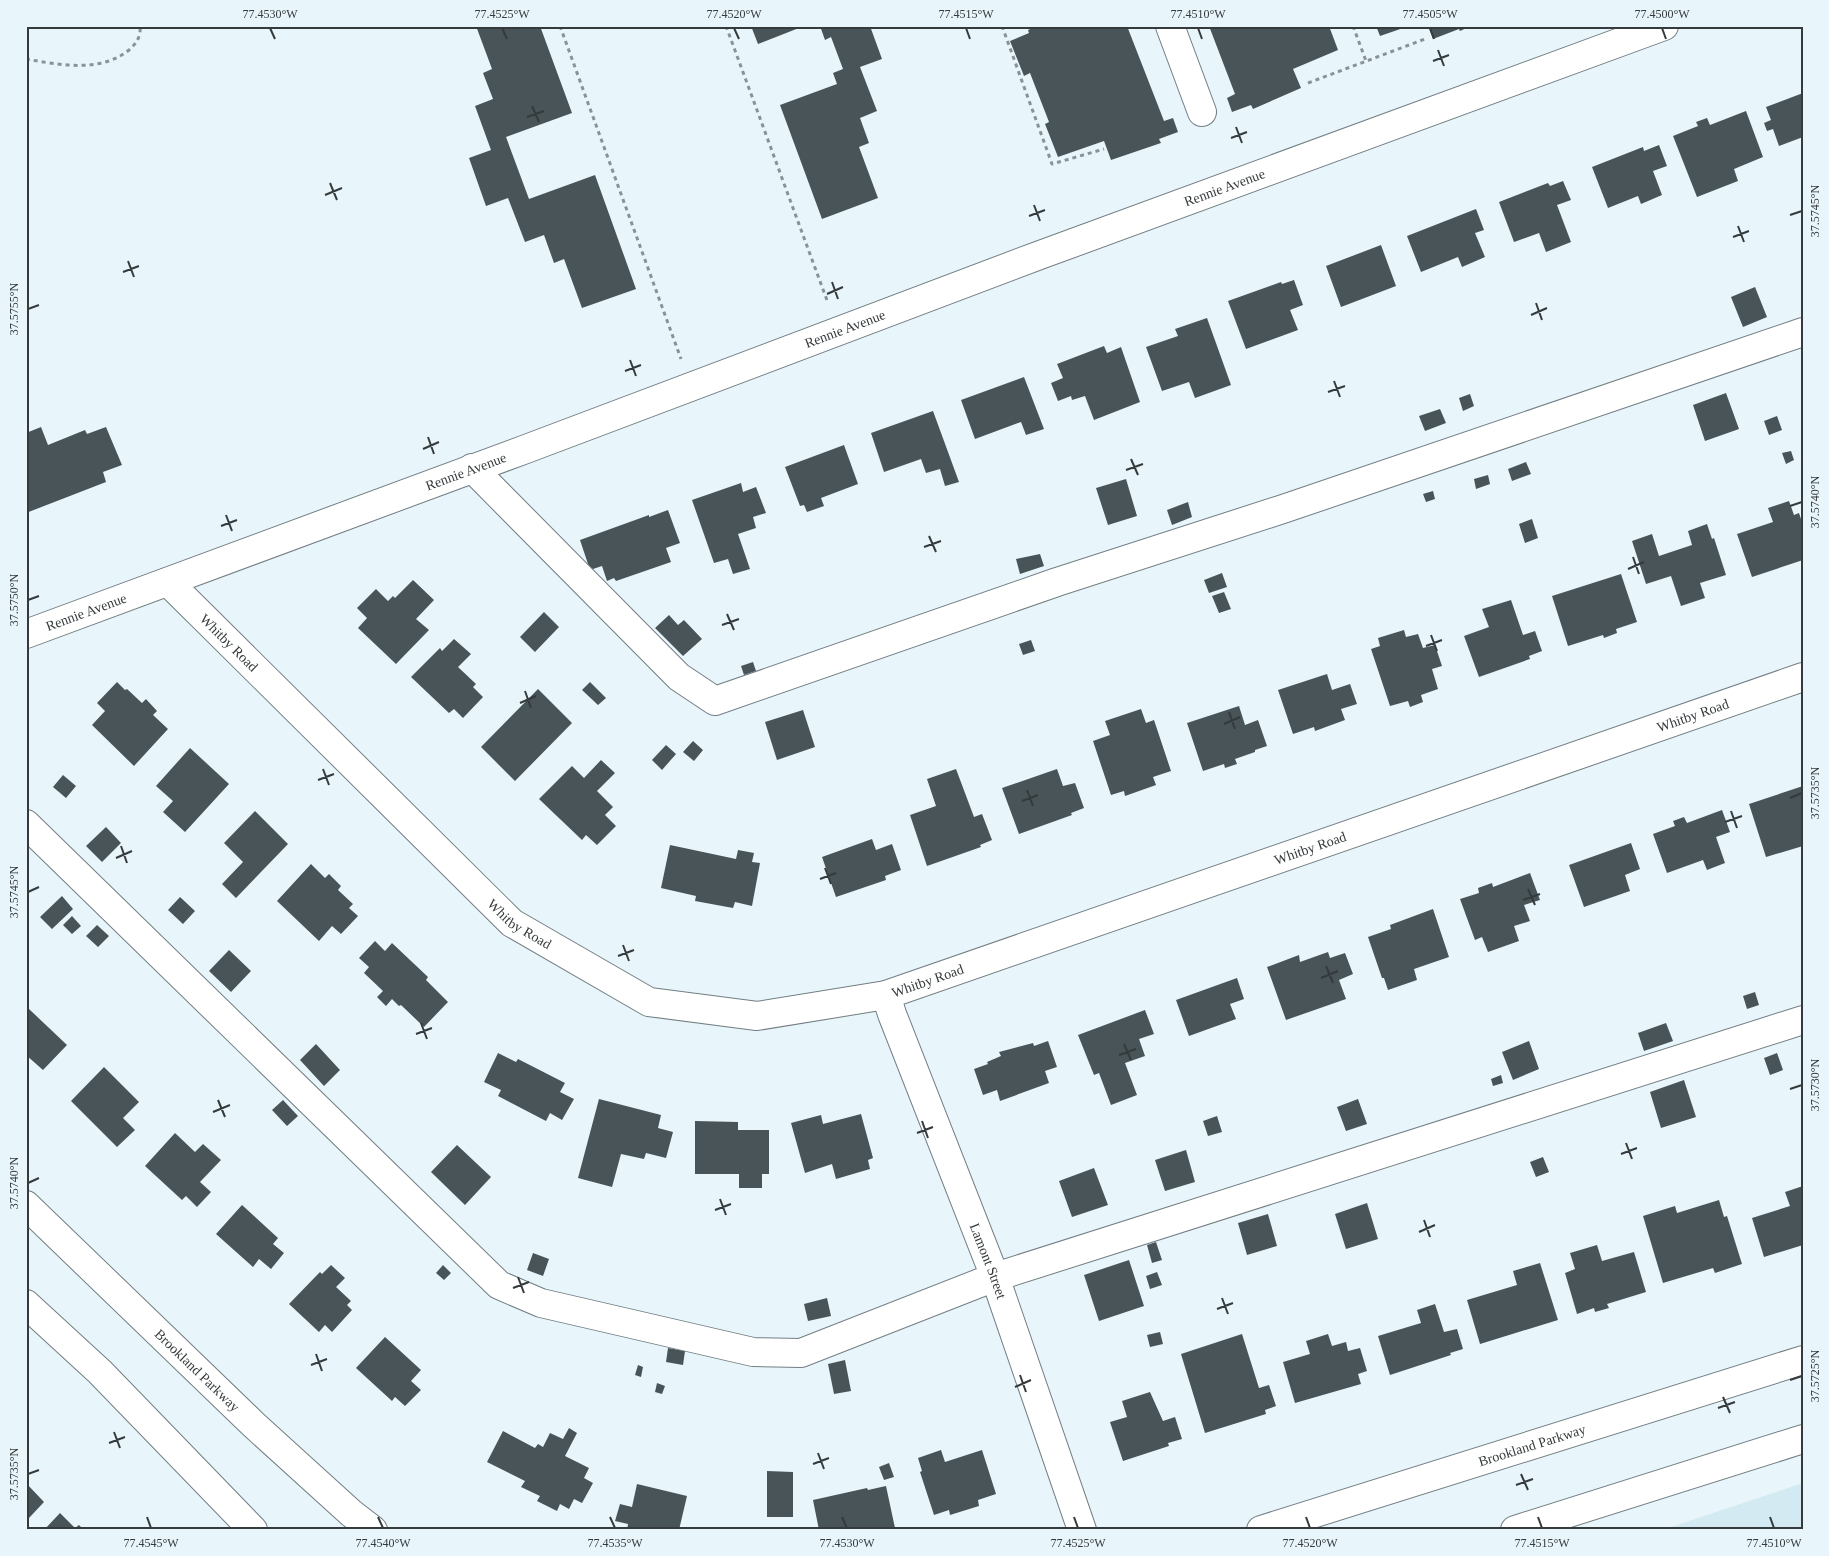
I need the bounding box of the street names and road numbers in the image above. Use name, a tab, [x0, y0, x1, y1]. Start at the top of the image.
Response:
street label: Rennie Avenue	[1182, 166, 1267, 209]
street label: Rennie Avenue	[803, 307, 887, 351]
street label: Rennie Avenue	[423, 449, 508, 493]
street label: Rennie Avenue	[44, 590, 128, 634]
street label: Whitby Road	[197, 611, 261, 674]
street label: Whitby Road	[1655, 696, 1731, 735]
street label: Whitby Road	[1272, 829, 1348, 867]
street label: Whitby Road	[485, 896, 554, 952]
street label: Whitby Road	[890, 961, 965, 1000]
street label: Lamont Street	[967, 1221, 1009, 1301]
street label: Brookland Parkway	[152, 1326, 243, 1414]
street label: Brookland Parkway	[1476, 1421, 1587, 1469]

